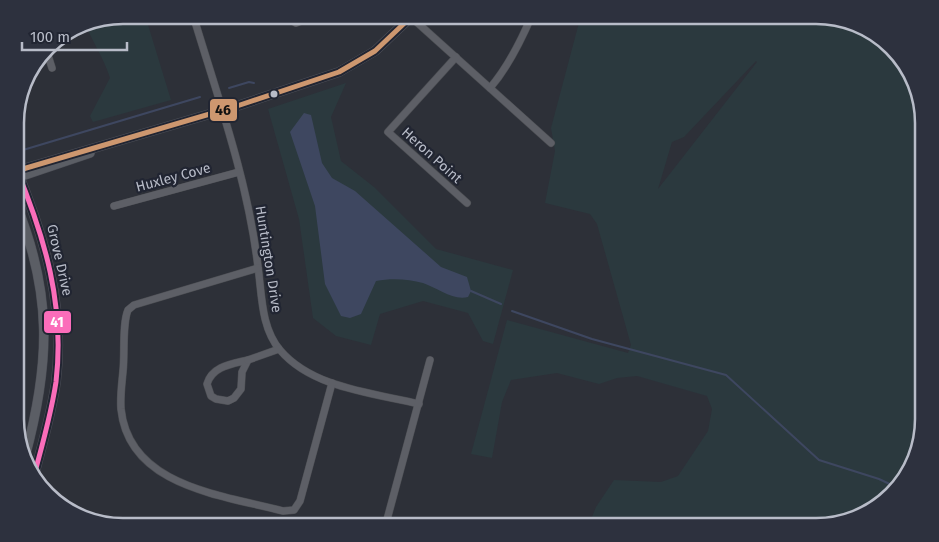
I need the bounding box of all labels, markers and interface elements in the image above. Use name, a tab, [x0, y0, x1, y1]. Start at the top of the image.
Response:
scale bar	[22, 20, 128, 52]
text: 100 m	[30, 28, 70, 46]
unlabelled marker	[269, 89, 279, 99]
line badge: 46	[209, 98, 238, 122]
text: 46	[215, 102, 231, 119]
street label: Heron Point	[398, 124, 466, 188]
street label: Huxley Cove	[134, 159, 212, 196]
street label: Huntington Drive	[252, 204, 285, 314]
street label: Grove Drive	[43, 223, 76, 298]
line badge: 41	[43, 310, 72, 334]
text: 41	[50, 314, 64, 331]

